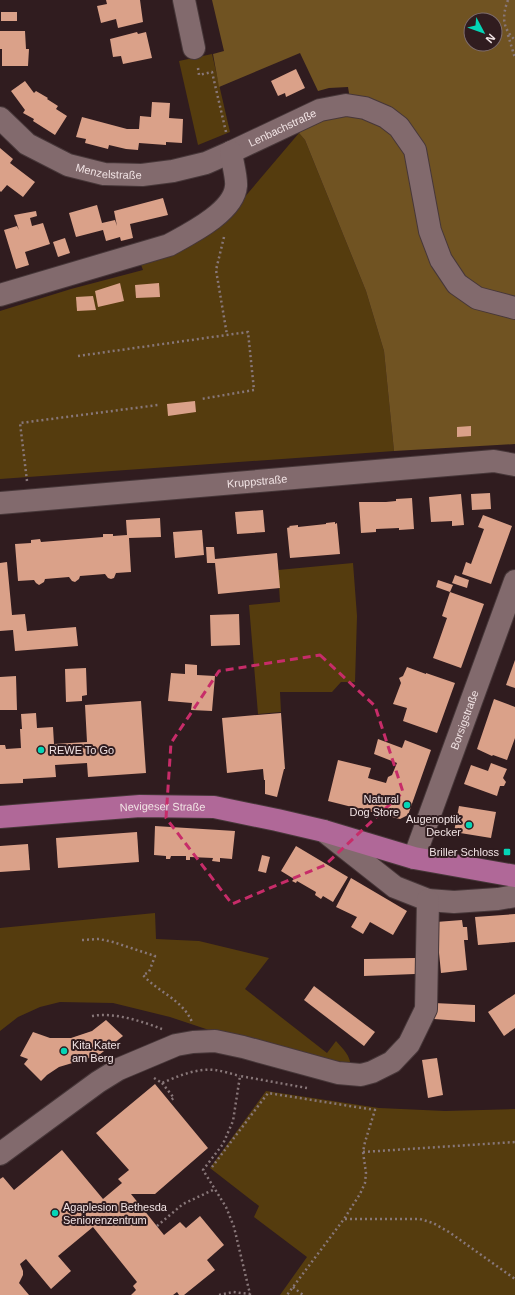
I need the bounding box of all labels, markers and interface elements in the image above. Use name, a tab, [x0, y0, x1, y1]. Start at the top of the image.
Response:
north arrow	[463, 12, 503, 52]
text: N	[483, 32, 498, 46]
street label: Lenbachstraße	[247, 107, 318, 149]
street label: Menzelstraße	[74, 161, 142, 181]
street label: Kruppstraße	[226, 473, 288, 490]
street label: Borsigstraße	[448, 689, 481, 751]
place label: REWE To Go	[49, 744, 114, 756]
marker: REWE To Go	[36, 745, 46, 755]
place label: Natural Dog Store	[349, 793, 399, 818]
street label: Nevigeser Straße	[119, 800, 205, 814]
marker: Natural Dog Store	[402, 800, 412, 810]
place label: Augenoptik Decker	[406, 813, 461, 838]
marker: Augenoptik Decker	[464, 820, 474, 830]
place label: Briller Schloss	[429, 846, 499, 858]
marker: Briller Schloss	[502, 847, 512, 857]
place label: Kita Kater am Berg	[72, 1039, 121, 1064]
marker: Kita Kater am Berg	[59, 1046, 69, 1056]
place label: Agaplesion Bethesda Seniorenzentrum	[63, 1201, 168, 1226]
marker: Agaplesion Bethesda Seniorenzentrum	[50, 1208, 60, 1218]

